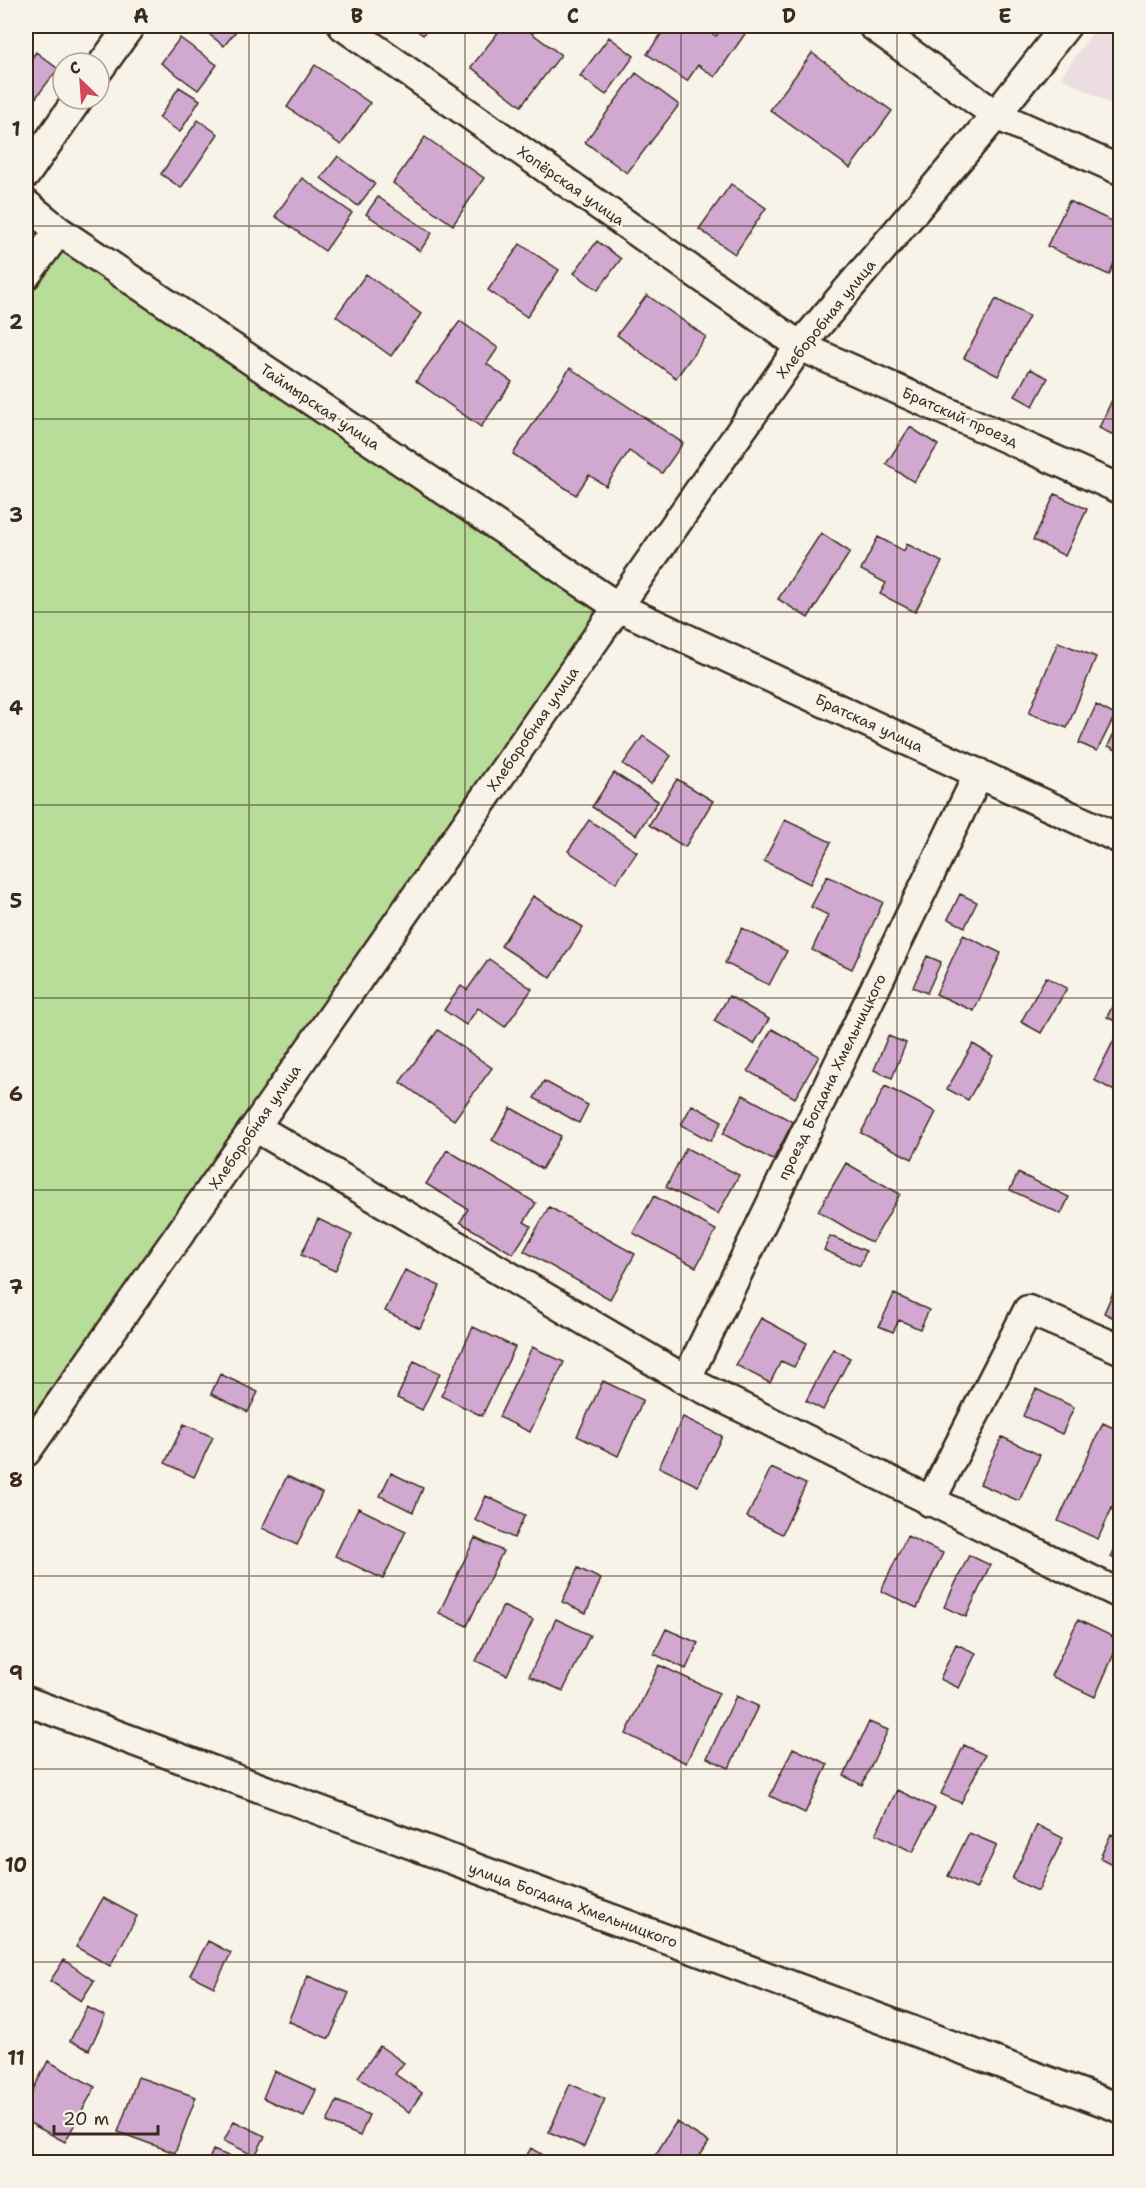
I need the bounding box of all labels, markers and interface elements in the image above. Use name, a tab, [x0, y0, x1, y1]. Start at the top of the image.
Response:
text: A	[133, 3, 149, 29]
text: B	[351, 3, 363, 29]
text: C	[567, 3, 579, 29]
text: D	[782, 3, 796, 29]
text: E	[998, 3, 1012, 29]
north arrow	[51, 51, 111, 111]
text: С	[66, 56, 84, 79]
text: 1	[11, 116, 21, 142]
street label: Хопёрская улица	[513, 142, 629, 231]
street label: Хлеборобная улица	[772, 255, 881, 383]
text: 2	[9, 309, 23, 335]
street label: Таймырская улица	[256, 359, 384, 455]
street label: Братский проезд	[899, 382, 1022, 452]
text: 3	[9, 502, 23, 528]
street label: Хлеборобная улица	[482, 662, 584, 795]
street label: Братская улица	[812, 689, 927, 757]
text: 4	[9, 695, 23, 721]
text: 5	[10, 888, 22, 914]
street label: проезд Богдана Хмельницкого	[773, 970, 891, 1184]
street label: Хлеборобная улица	[204, 1060, 306, 1193]
text: 6	[9, 1081, 23, 1107]
text: 7	[9, 1274, 23, 1300]
text: 8	[9, 1467, 23, 1493]
text: 9	[9, 1660, 23, 1686]
text: 10	[5, 1852, 27, 1878]
street label: улица Богдана Хмельницкого	[466, 1858, 680, 1952]
text: 11	[7, 2045, 25, 2071]
scale bar	[54, 2098, 158, 2136]
text: 20 m	[63, 2107, 109, 2131]

